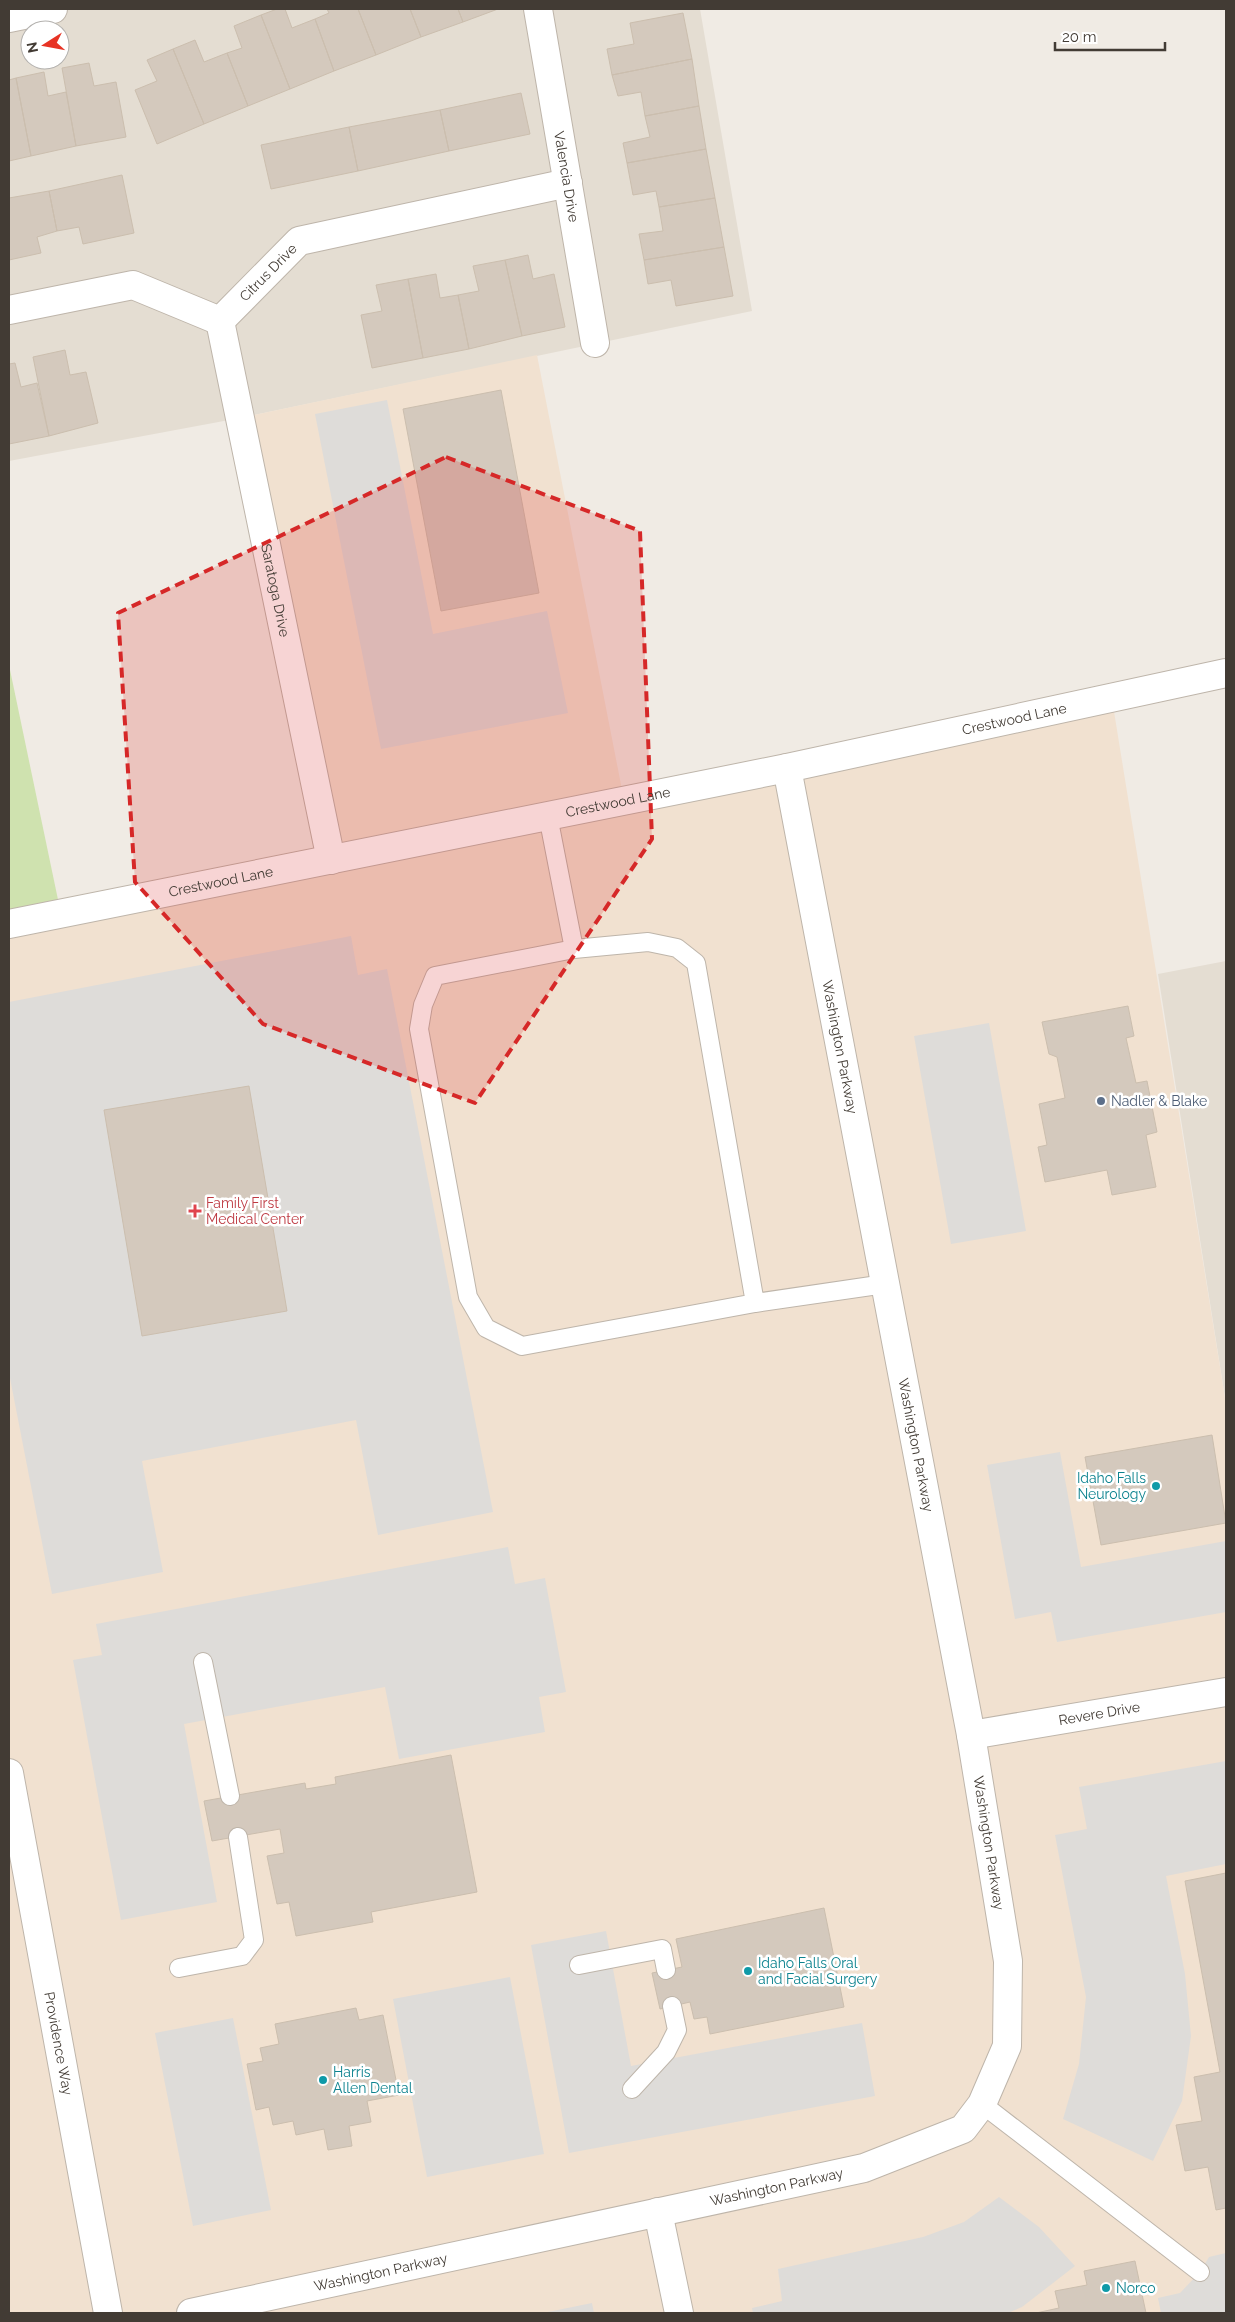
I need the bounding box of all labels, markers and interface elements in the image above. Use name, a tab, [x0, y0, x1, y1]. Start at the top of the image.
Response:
north arrow	[20, 20, 70, 70]
scale bar	[1055, 20, 1165, 52]
text: 20 m	[1062, 28, 1097, 46]
text: N	[23, 41, 41, 54]
street label: Valencia Drive	[551, 130, 582, 223]
street label: Citrus Drive	[236, 240, 300, 304]
street label: Saratoga Drive	[258, 542, 293, 638]
street label: Crestwood Lane	[961, 700, 1068, 738]
street label: Crestwood Lane	[564, 784, 672, 820]
street label: Crestwood Lane	[167, 863, 274, 900]
street label: Washington Parkway	[819, 979, 861, 1116]
place label: Nadler & Blake	[1111, 1093, 1207, 1109]
marker: Nadler & Blake	[1095, 1095, 1107, 1107]
place label: Family First Medical Center	[206, 1195, 304, 1227]
marker: Family First Medical Center	[188, 1204, 202, 1218]
street label: Washington Parkway	[895, 1377, 937, 1514]
place label: Idaho Falls Neurology	[1077, 1470, 1146, 1502]
marker: Idaho Falls Neurology	[1150, 1480, 1162, 1492]
street label: Revere Drive	[1057, 1699, 1141, 1728]
street label: Washington Parkway	[970, 1775, 1008, 1912]
place label: Idaho Falls Oral and Facial Surgery	[758, 1955, 878, 1987]
marker: Idaho Falls Oral and Facial Surgery	[742, 1965, 754, 1977]
street label: Providence Way	[41, 1990, 76, 2097]
place label: Harris Allen Dental	[333, 2064, 413, 2096]
marker: Harris Allen Dental	[317, 2074, 329, 2086]
street label: Washington Parkway	[708, 2165, 845, 2209]
street label: Washington Parkway	[313, 2250, 449, 2294]
place label: Norco	[1116, 2280, 1156, 2296]
marker: Norco	[1100, 2282, 1112, 2294]

